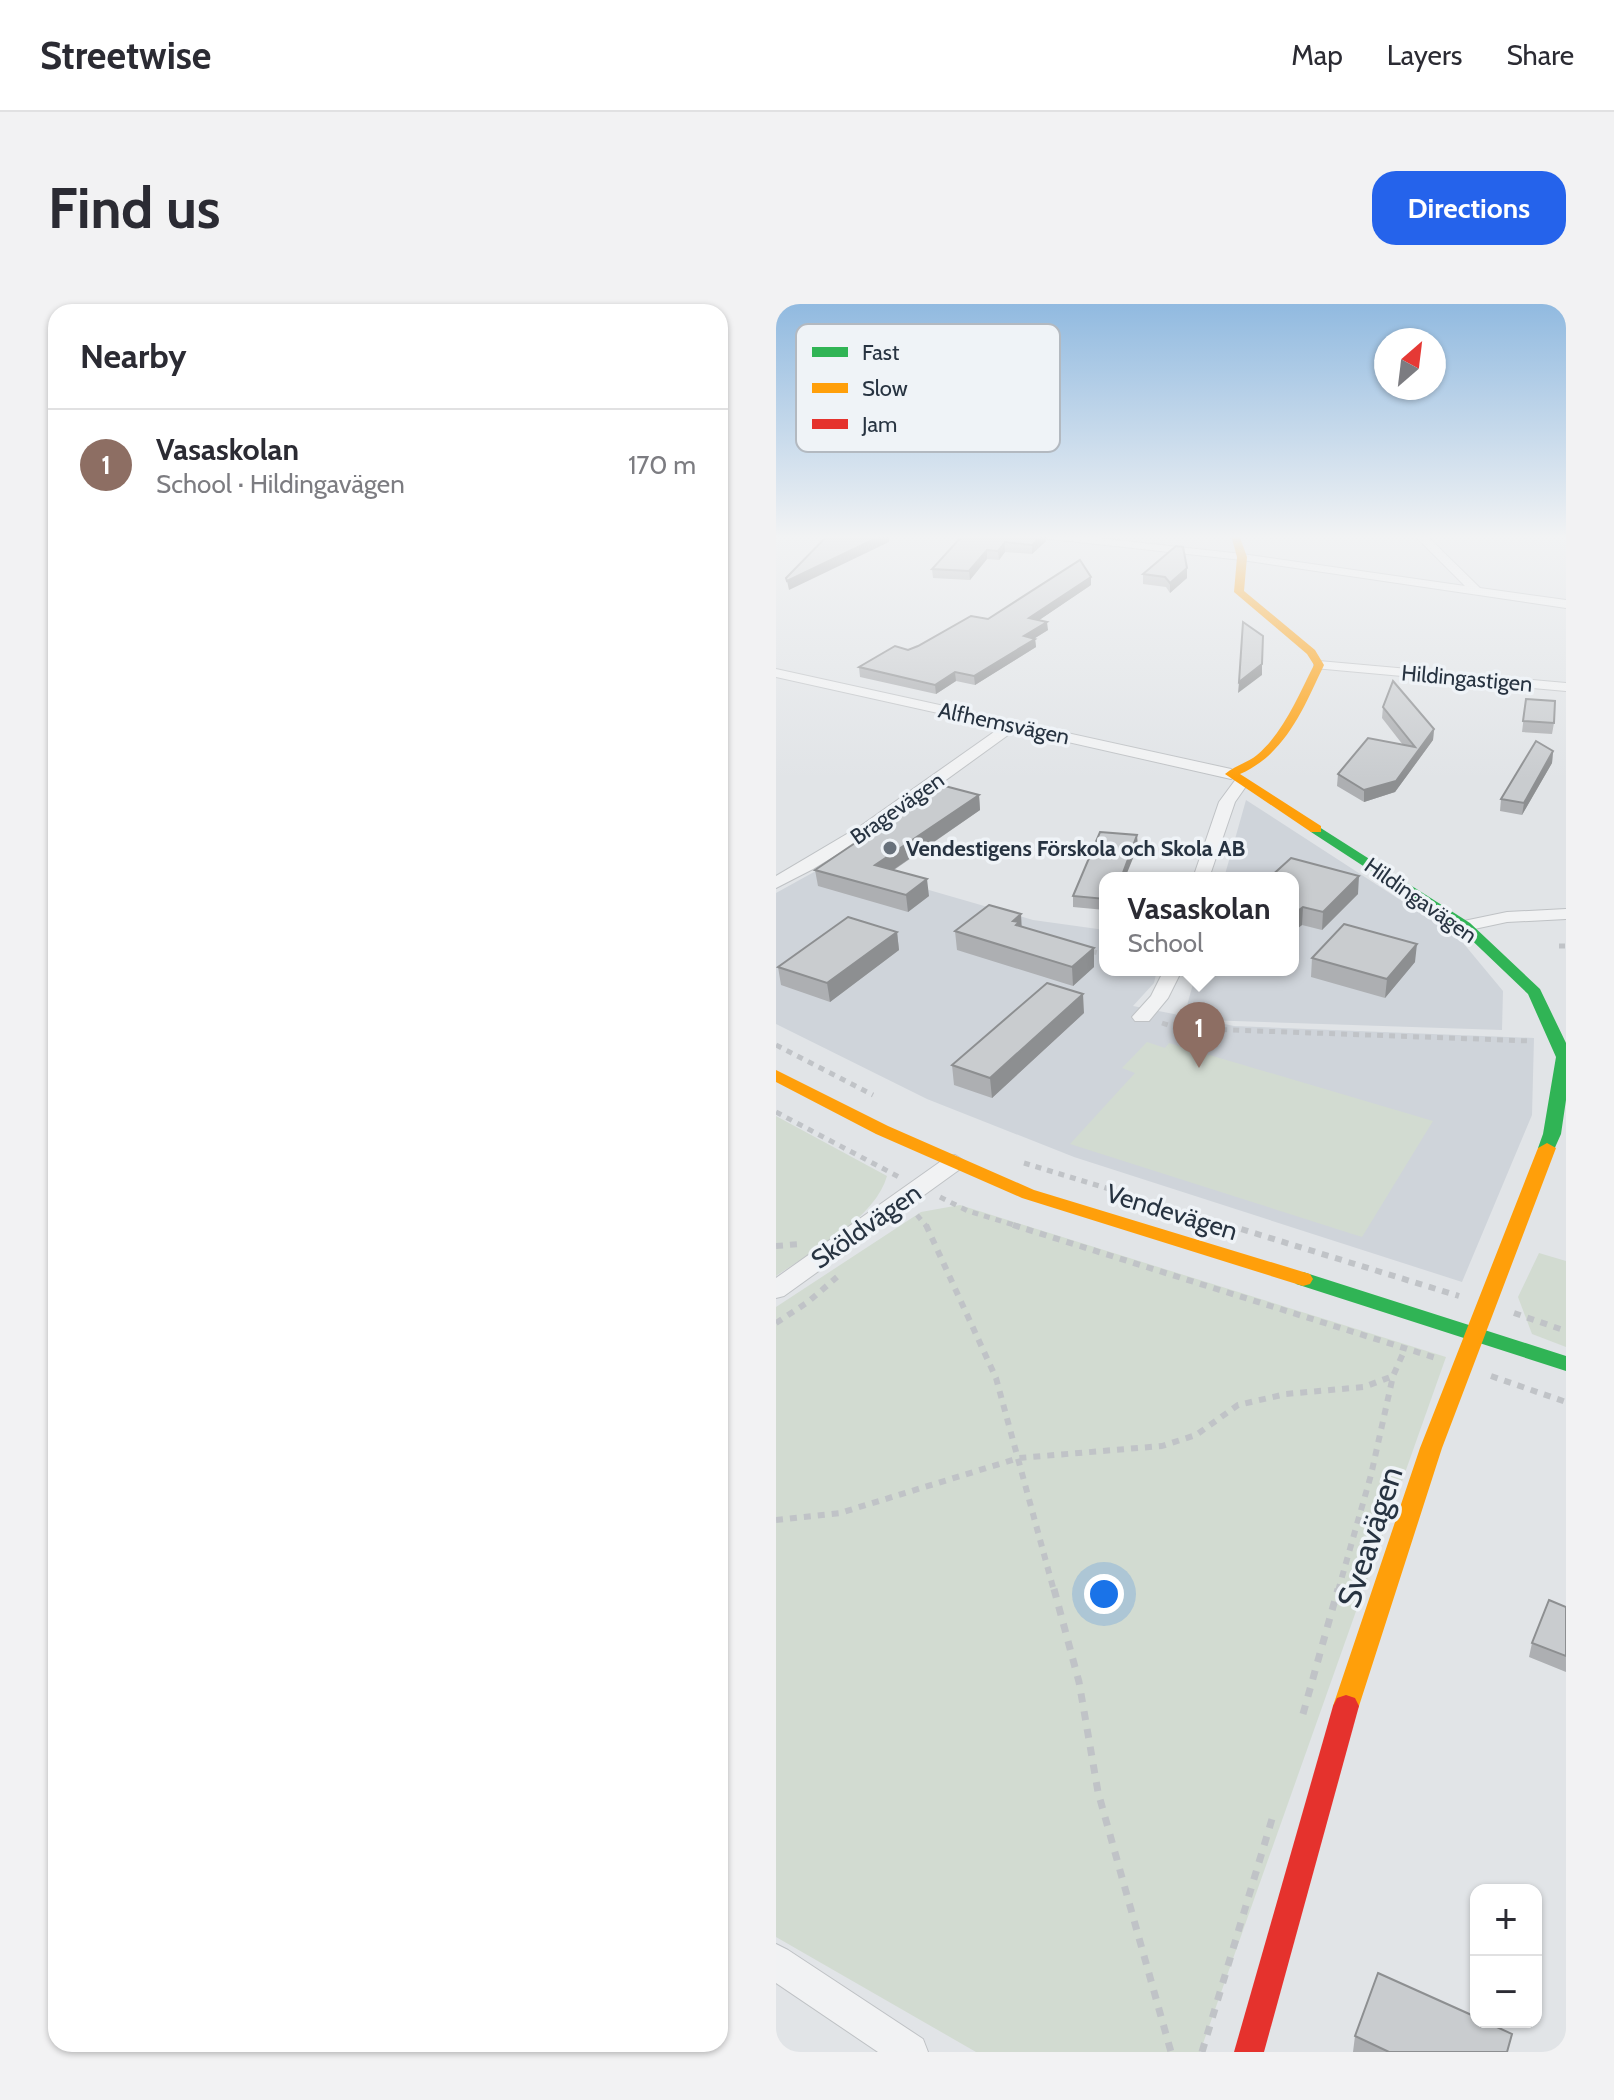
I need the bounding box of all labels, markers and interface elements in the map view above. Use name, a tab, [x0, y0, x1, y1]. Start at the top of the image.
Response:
text: Streetwise	[40, 32, 211, 79]
text: Map	[1291, 38, 1343, 72]
text: Layers	[1387, 38, 1462, 72]
text: Share	[1506, 38, 1574, 72]
button: Directions	[1372, 171, 1566, 245]
text: Find us	[48, 174, 221, 242]
legend	[796, 324, 1060, 452]
north arrow	[1374, 328, 1446, 400]
text: Nearby	[80, 335, 187, 377]
text: Fast	[862, 339, 900, 366]
text: Slow	[862, 375, 908, 402]
text: Jam	[861, 411, 897, 438]
text: Vasaskolan	[156, 431, 299, 468]
text: 1	[101, 449, 111, 481]
text: 170 m	[628, 449, 696, 481]
text: School · Hildingavägen	[156, 468, 405, 500]
street label: Hildingastigen	[1400, 659, 1534, 698]
street label: Alfhemsvägen	[936, 696, 1072, 751]
street label: Bragevägen	[845, 766, 949, 851]
place label: Vendestigens Förskola och Skola AB	[906, 835, 1245, 862]
marker: Vendestigens Förskola och Skola AB	[881, 839, 899, 857]
street label: Hildingavägen	[1359, 852, 1482, 949]
popup	[1099, 872, 1299, 976]
text: Vasaskolan	[1127, 890, 1271, 927]
text: School	[1127, 927, 1203, 959]
pin: 1	[1173, 1002, 1225, 1068]
street label: Sköldvägen	[805, 1177, 927, 1275]
street label: Vendevägen	[1102, 1177, 1242, 1247]
street label: Sveavägen	[1328, 1461, 1411, 1612]
your location	[1084, 1574, 1124, 1614]
map controls	[1470, 1884, 1542, 2028]
button: +	[1470, 1884, 1542, 1956]
button: −	[1470, 1956, 1542, 2028]

